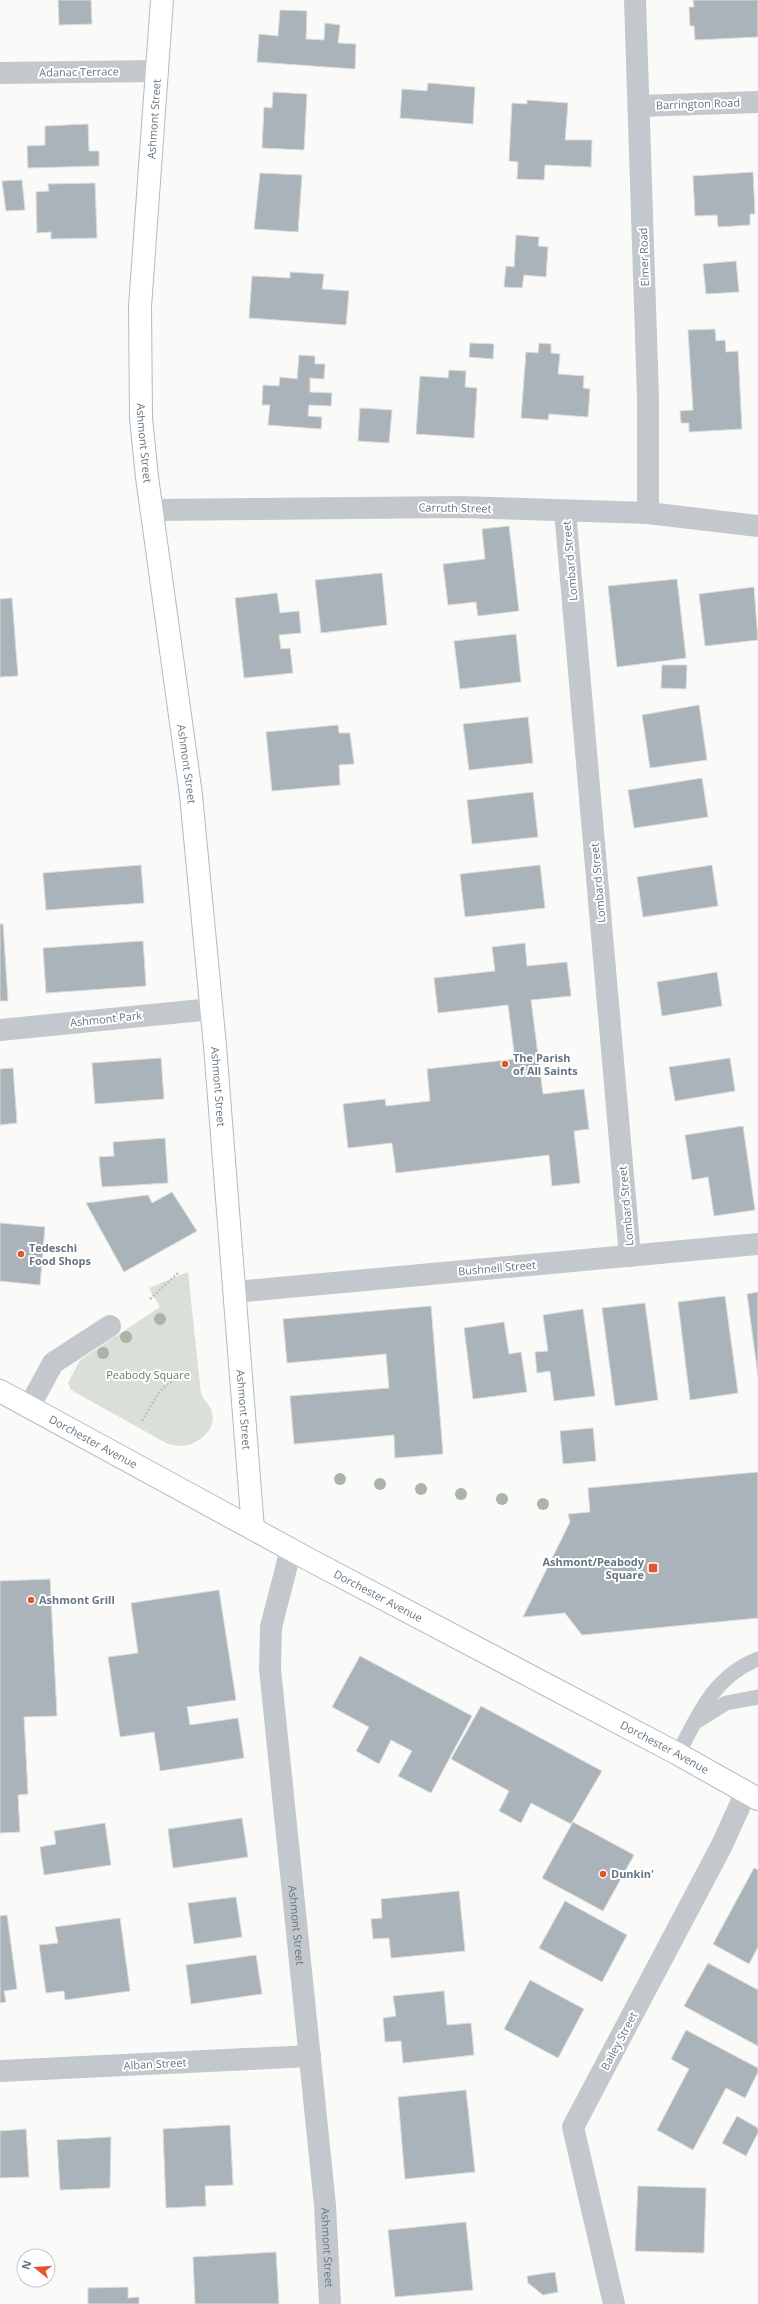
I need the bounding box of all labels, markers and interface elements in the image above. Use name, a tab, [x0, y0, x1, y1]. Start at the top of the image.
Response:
street label: Adanac Terrace	[39, 63, 119, 80]
street label: Ashmont Street	[143, 78, 164, 159]
street label: Barrington Road	[656, 95, 740, 112]
street label: Elmer Road	[635, 227, 652, 287]
street label: Ashmont Street	[134, 403, 156, 484]
street label: Carruth Street	[418, 499, 492, 516]
street label: Lombard Street	[559, 520, 580, 602]
street label: Ashmont Street	[174, 723, 200, 805]
street label: Lombard Street	[587, 842, 608, 924]
street label: Ashmont Park	[69, 1007, 143, 1030]
street label: Ashmont Street	[208, 1046, 229, 1127]
place label: The Parish of All Saints	[513, 1050, 578, 1078]
marker: The Parish of All Saints	[500, 1059, 510, 1069]
street label: Lombard Street	[615, 1165, 636, 1247]
place label: Tedeschi Food Shops	[29, 1240, 92, 1268]
marker: Tedeschi Food Shops	[16, 1249, 26, 1259]
street label: Bushnell Street	[457, 1257, 536, 1278]
park label: Peabody Square	[106, 1367, 190, 1382]
street label: Ashmont Street	[233, 1369, 255, 1450]
street label: Dorchester Avenue	[47, 1411, 140, 1471]
place label: Ashmont/Peabody Square	[543, 1554, 645, 1582]
marker: Ashmont/Peabody Square	[647, 1562, 659, 1574]
street label: Dorchester Avenue	[331, 1566, 425, 1625]
place label: Ashmont Grill	[39, 1592, 115, 1607]
marker: Ashmont Grill	[26, 1595, 36, 1605]
street label: Dorchester Avenue	[618, 1717, 712, 1777]
place label: Dunkin'	[611, 1866, 654, 1881]
marker: Dunkin'	[598, 1869, 608, 1879]
street label: Ashmont Street	[285, 1884, 308, 1966]
street label: Bailey Street	[597, 2009, 640, 2073]
street label: Alban Street	[123, 2054, 187, 2073]
street label: Ashmont Street	[318, 2207, 337, 2288]
north arrow	[16, 2248, 56, 2288]
text: N	[17, 2258, 34, 2271]

